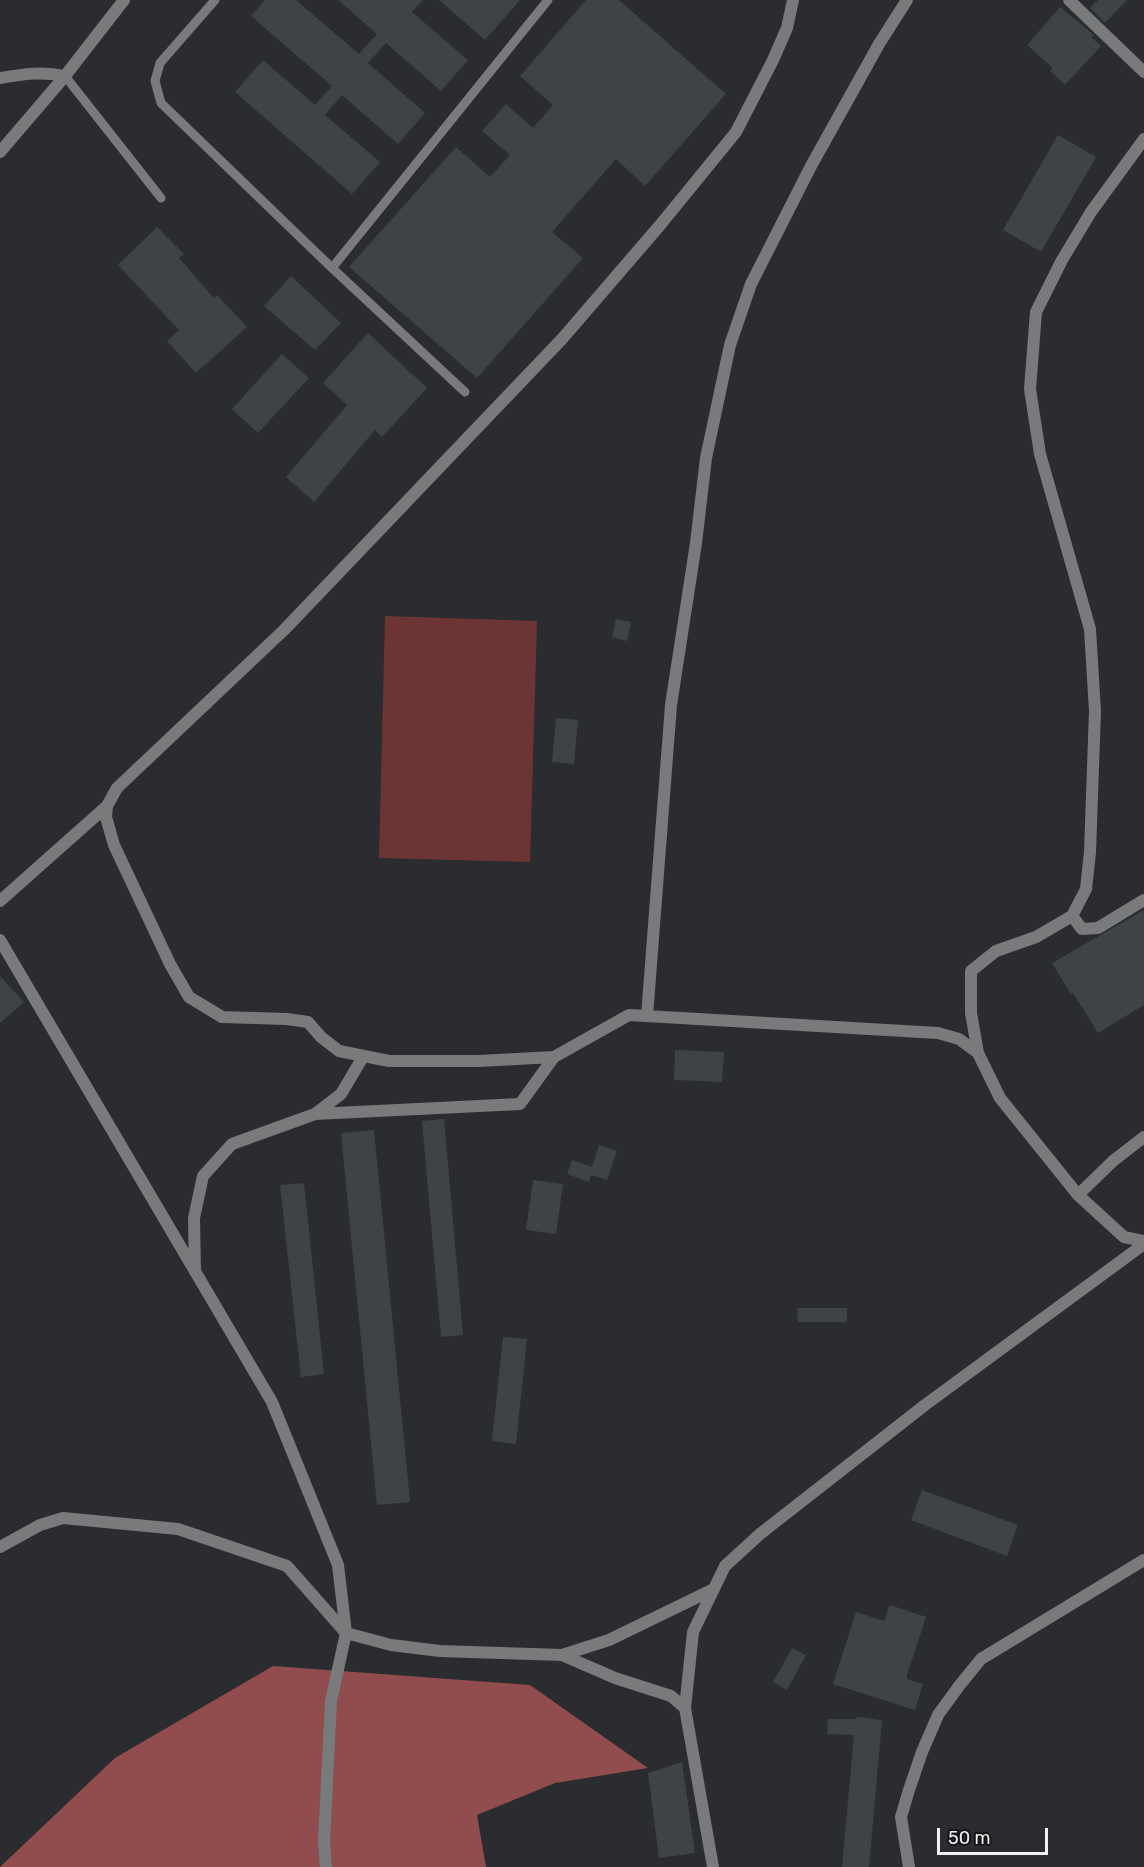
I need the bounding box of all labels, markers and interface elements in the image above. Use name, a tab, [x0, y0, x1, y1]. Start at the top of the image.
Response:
scale bar	[940, 1816, 1051, 1854]
text: 50 m	[948, 1827, 991, 1849]

